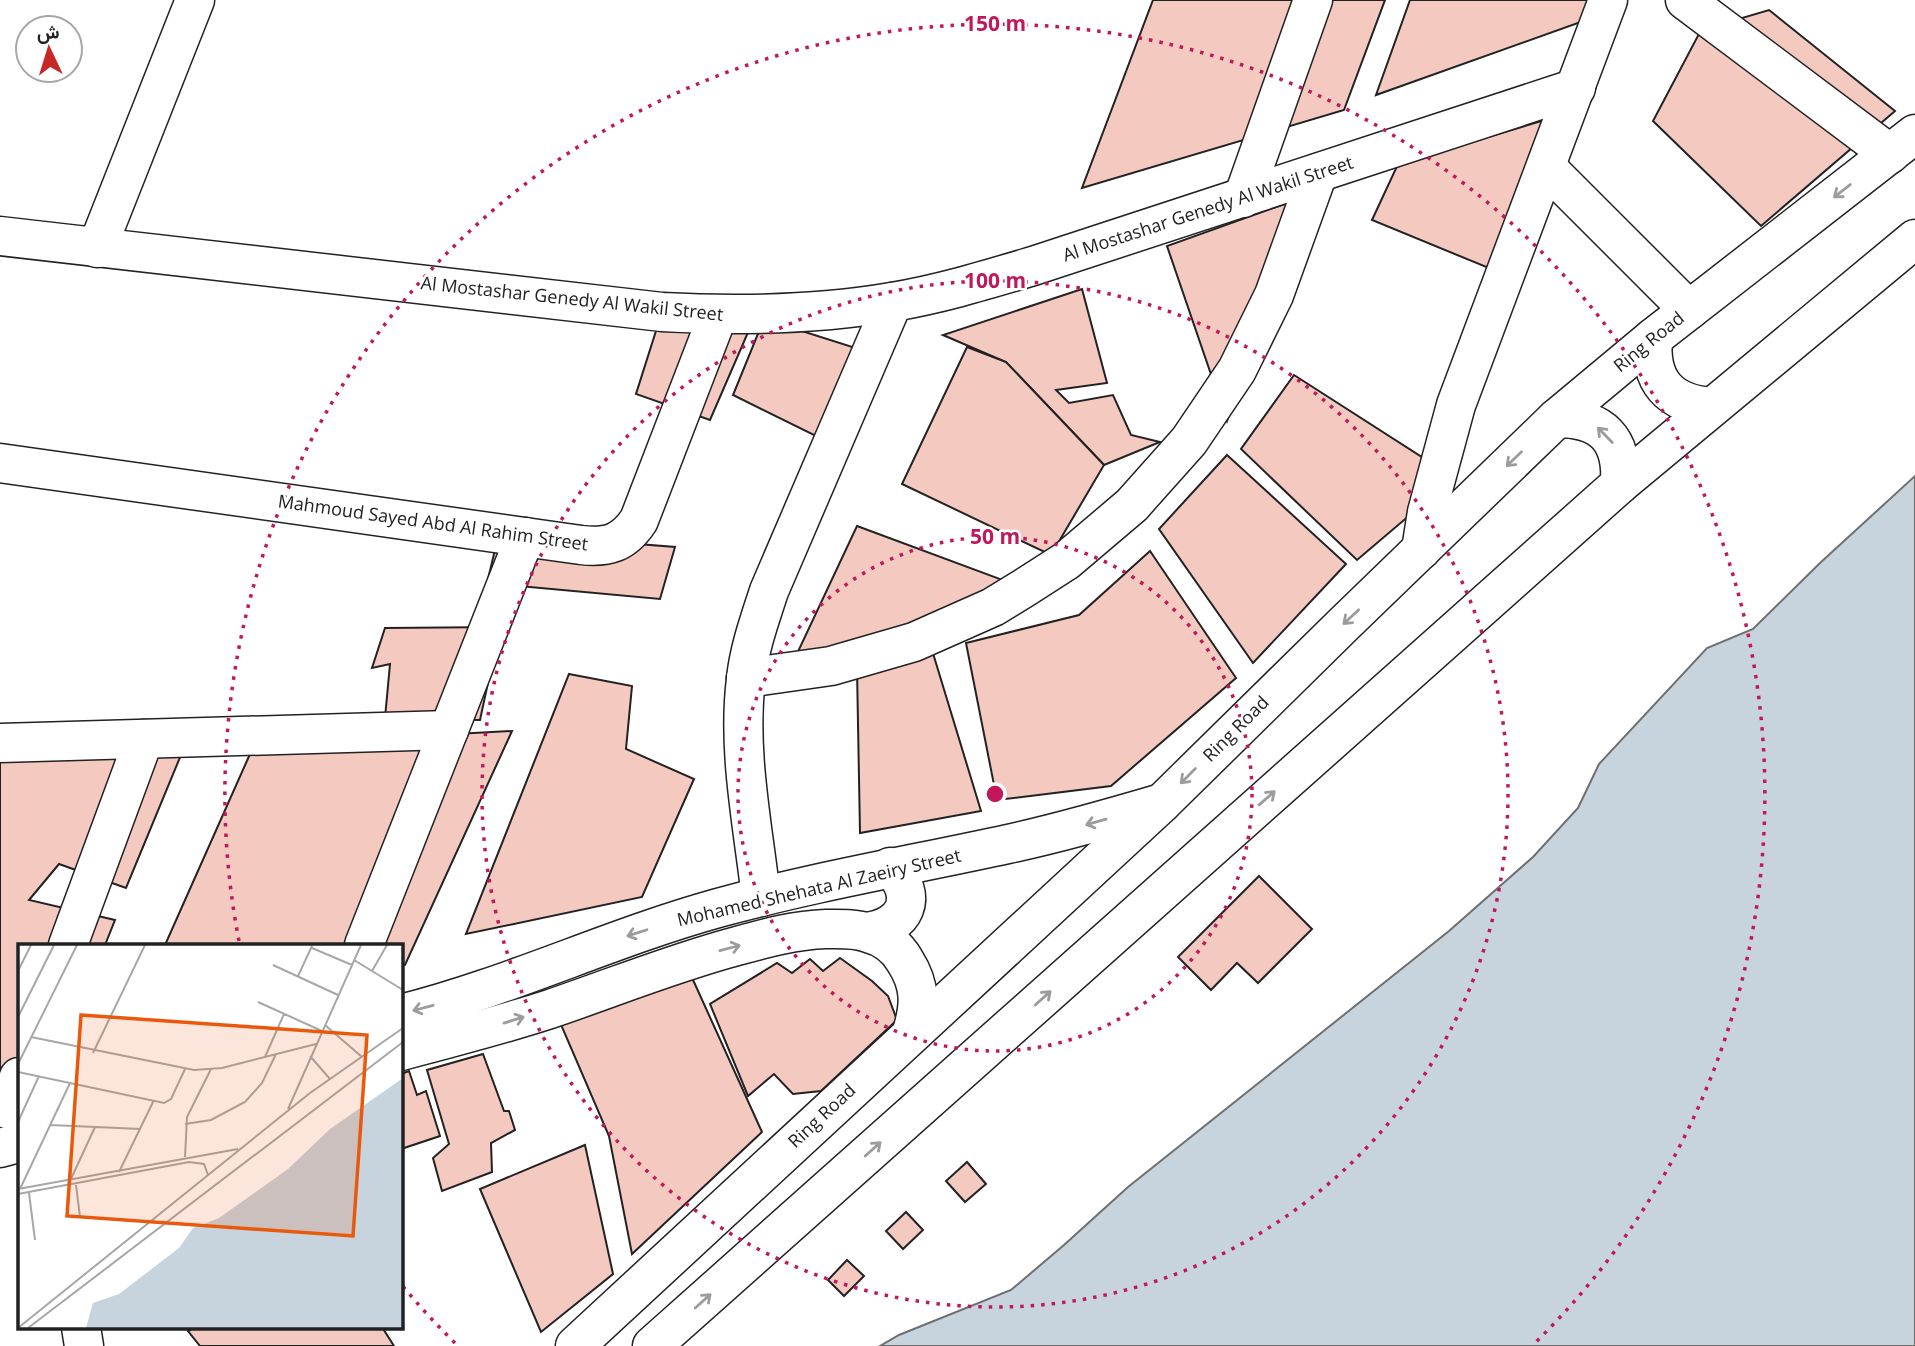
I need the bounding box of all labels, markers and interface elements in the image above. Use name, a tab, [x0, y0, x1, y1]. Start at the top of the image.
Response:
text: 150 m	[964, 9, 1026, 37]
north arrow	[14, 14, 84, 84]
text: ش	[36, 18, 60, 46]
street label: Al Mostashar Genedy Al Wakil Street	[1059, 150, 1356, 266]
one-way arrow	[1834, 184, 1852, 199]
text: 100 m	[964, 266, 1026, 294]
street label: Al Mostashar Genedy Al Wakil Street	[420, 270, 725, 326]
street label: Ring Road	[1608, 305, 1689, 377]
one-way arrow	[1597, 427, 1614, 445]
one-way arrow	[1506, 450, 1523, 467]
street label: Mahmoud Sayed Abd Al Rahim Street	[276, 488, 590, 556]
text: 50 m	[970, 522, 1020, 550]
one-way arrow	[1343, 608, 1360, 625]
street label: Ring Road	[1197, 690, 1274, 767]
one-way arrow	[1180, 768, 1197, 785]
centre of rings	[983, 782, 1007, 806]
one-way arrow	[1258, 790, 1276, 806]
one-way arrow	[1085, 816, 1108, 829]
street label: Mohamed Shehata Al Zaeiry Street	[675, 843, 963, 931]
one-way arrow	[627, 928, 649, 941]
one-way arrow	[718, 941, 740, 954]
inset map	[18, 944, 402, 1328]
one-way arrow	[1033, 990, 1051, 1006]
one-way arrow	[412, 1003, 434, 1016]
one-way arrow	[503, 1013, 525, 1026]
street label: Ring Road	[782, 1078, 860, 1153]
one-way arrow	[863, 1142, 881, 1158]
one-way arrow	[694, 1292, 711, 1309]

